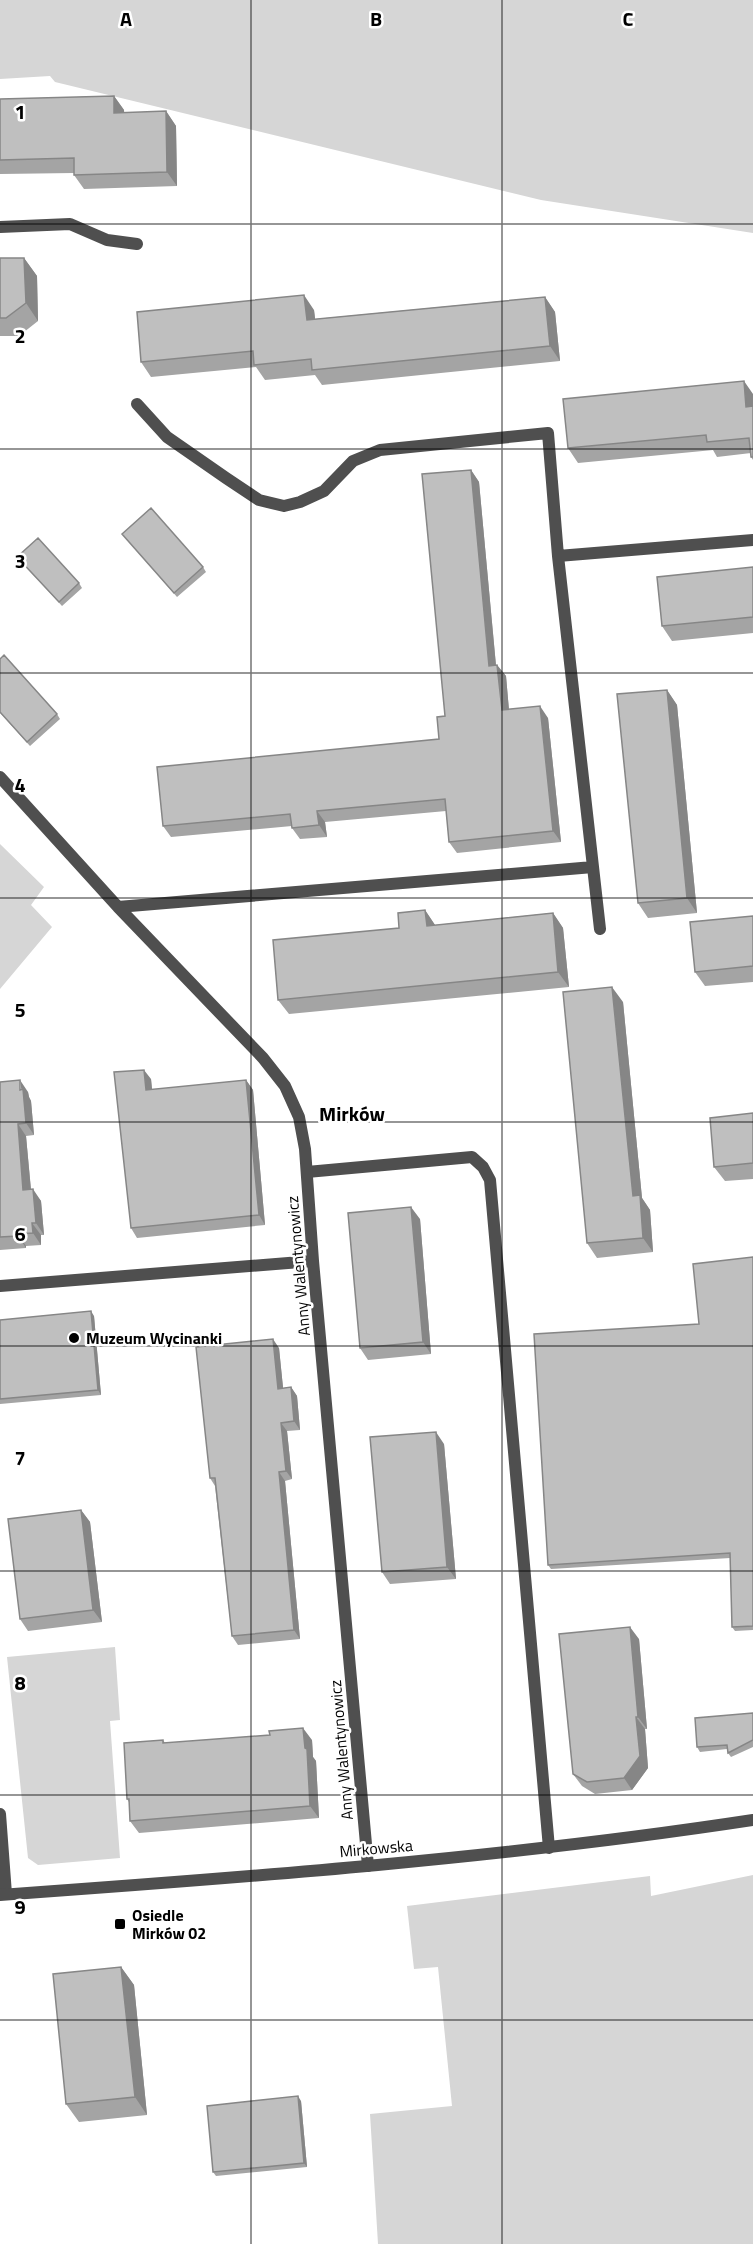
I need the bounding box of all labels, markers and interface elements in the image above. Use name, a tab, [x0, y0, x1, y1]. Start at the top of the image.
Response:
text: A	[120, 3, 132, 34]
text: B	[370, 3, 382, 34]
text: C	[623, 3, 634, 34]
text: 1	[14, 96, 26, 127]
text: 2	[14, 320, 26, 351]
text: 3	[14, 545, 26, 576]
text: 4	[14, 769, 26, 800]
text: 5	[14, 994, 26, 1025]
district label: Mirków	[319, 1098, 385, 1129]
street label: Anny Walentynowicz	[280, 1195, 316, 1337]
text: 6	[14, 1218, 26, 1249]
place label: Muzeum Wycinanki	[86, 1326, 222, 1350]
marker: Muzeum Wycinanki	[67, 1331, 81, 1345]
text: 7	[14, 1442, 26, 1473]
text: 8	[14, 1667, 26, 1698]
street label: Anny Walentynowicz	[323, 1679, 359, 1821]
street label: Mirkowska	[338, 1833, 414, 1863]
text: 9	[14, 1891, 26, 1922]
place label: Osiedle Mirków 02	[132, 1903, 206, 1945]
marker: Osiedle Mirków 02	[113, 1917, 127, 1931]

